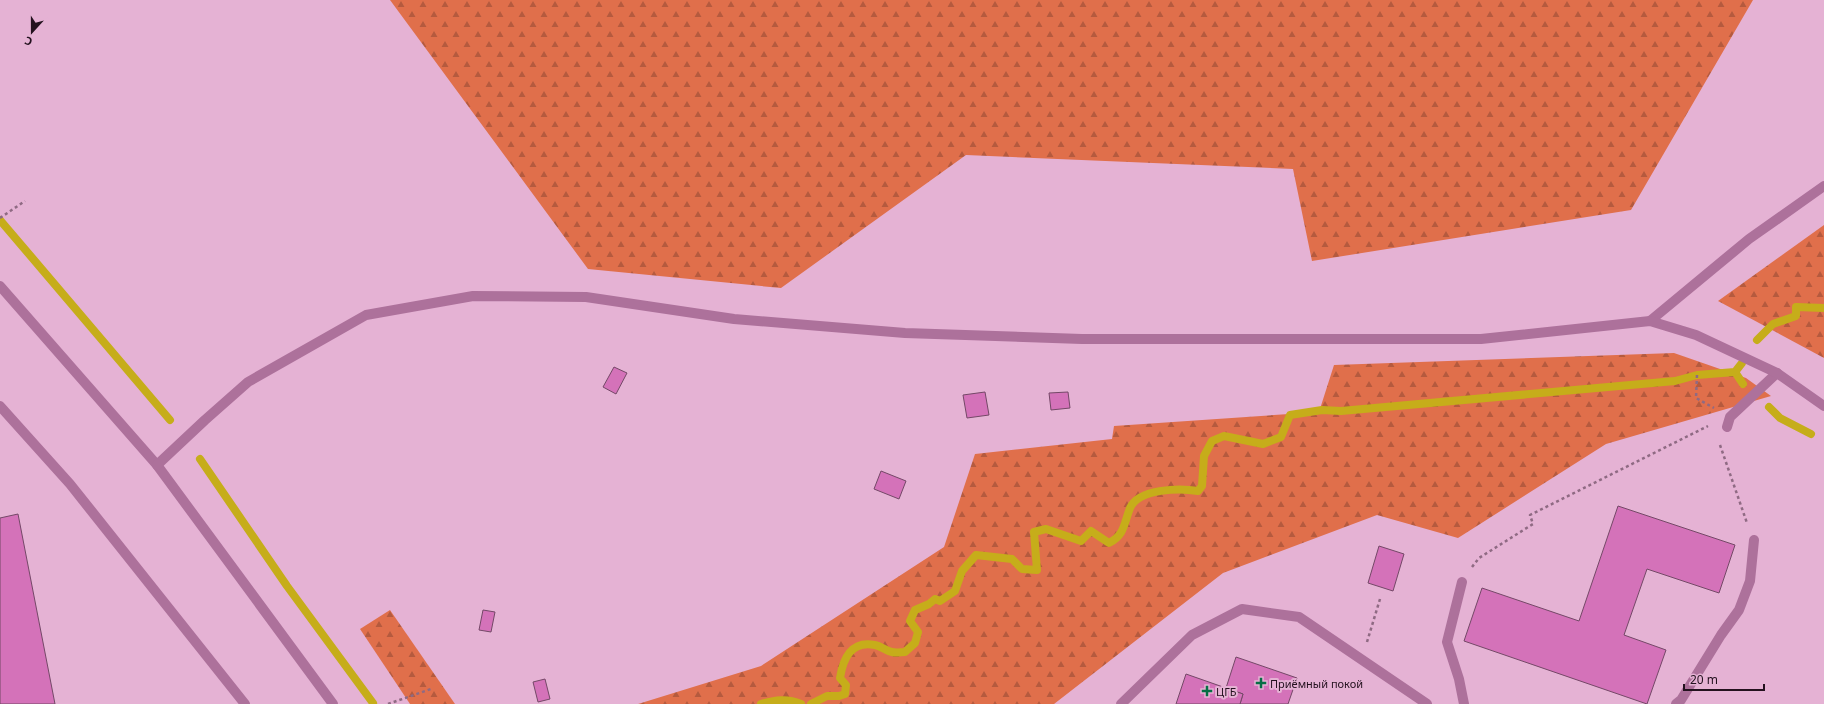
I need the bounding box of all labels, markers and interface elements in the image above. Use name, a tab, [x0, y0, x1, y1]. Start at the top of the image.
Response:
north arrow	[12, 12, 52, 52]
text: С	[22, 34, 34, 50]
scale bar	[1684, 666, 1764, 692]
text: 20 m	[1690, 671, 1718, 688]
place label: Приёмный покой	[1270, 676, 1363, 691]
marker: Приёмный покой	[1255, 677, 1267, 689]
place label: ЦГБ	[1216, 684, 1237, 699]
marker: ЦГБ	[1201, 685, 1213, 697]

